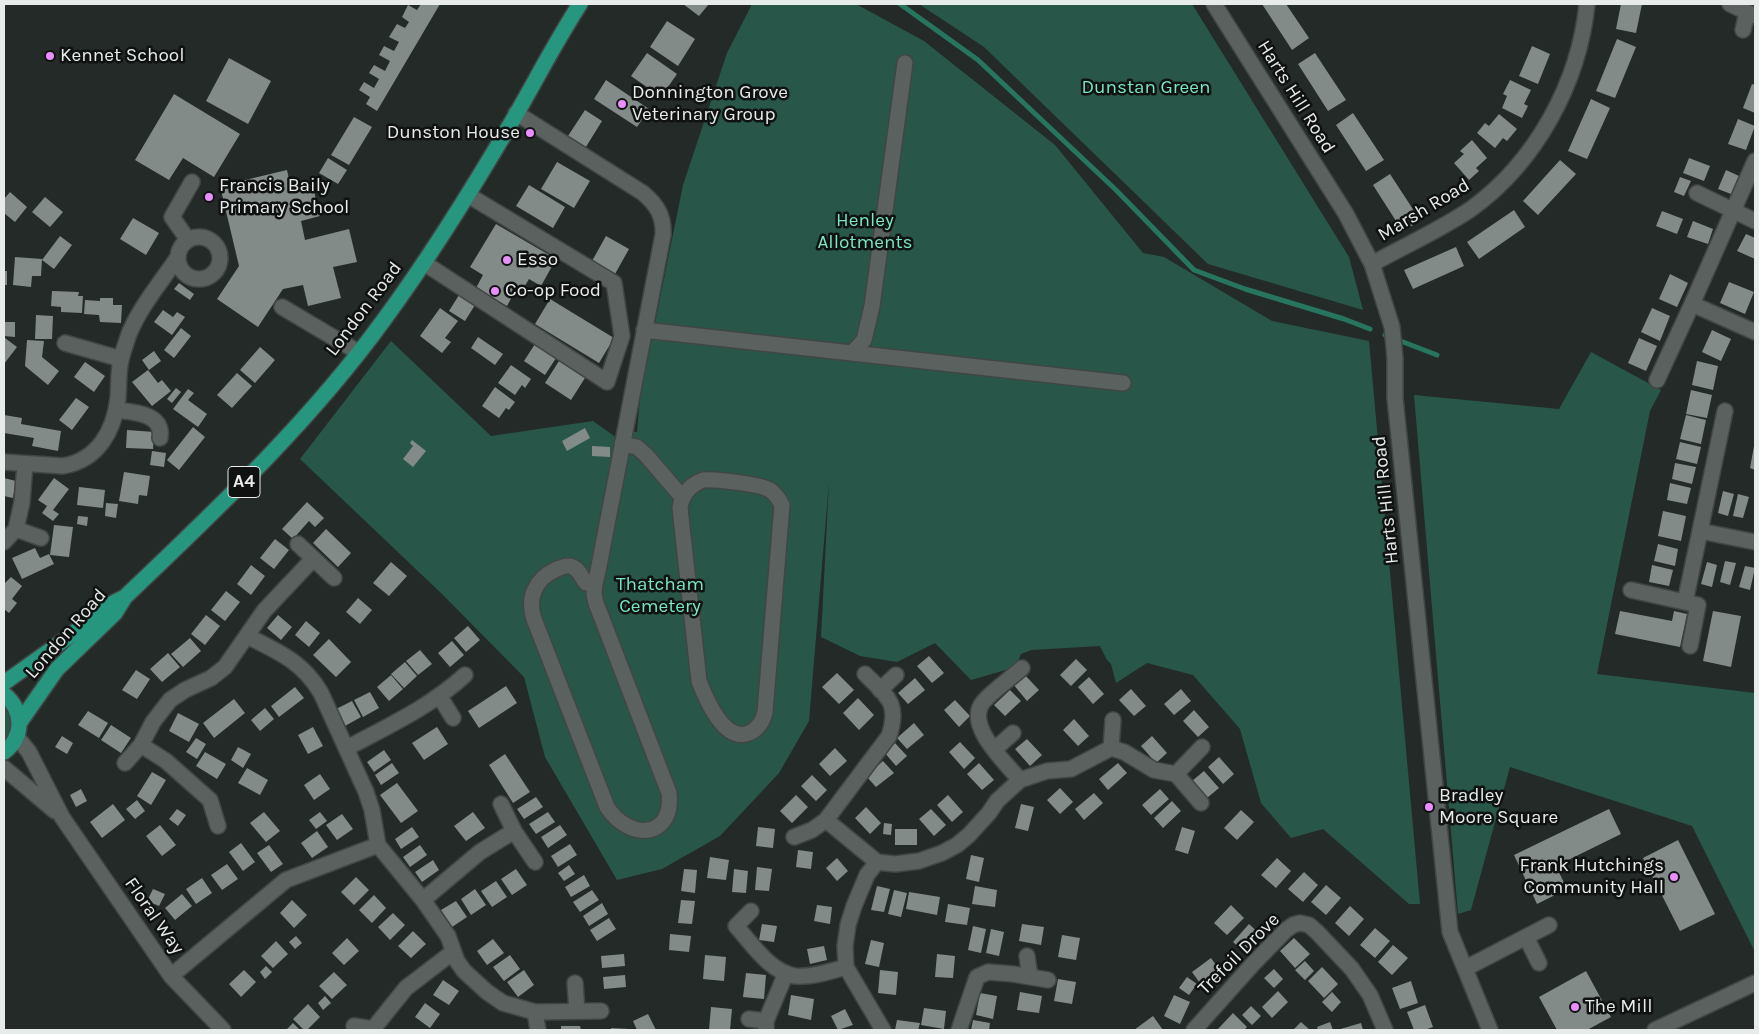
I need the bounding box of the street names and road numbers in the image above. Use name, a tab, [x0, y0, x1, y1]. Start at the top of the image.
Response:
street label: Harts Hill Road	[1252, 36, 1340, 158]
street label: Marsh Road	[1374, 174, 1474, 246]
street label: London Road	[321, 257, 407, 361]
street label: Harts Hill Road	[1368, 435, 1404, 565]
road number: A4	[228, 467, 260, 498]
street label: London Road	[21, 584, 111, 684]
street label: Floral Way	[119, 873, 189, 959]
street label: Trefoil Drove	[1193, 908, 1285, 1000]

